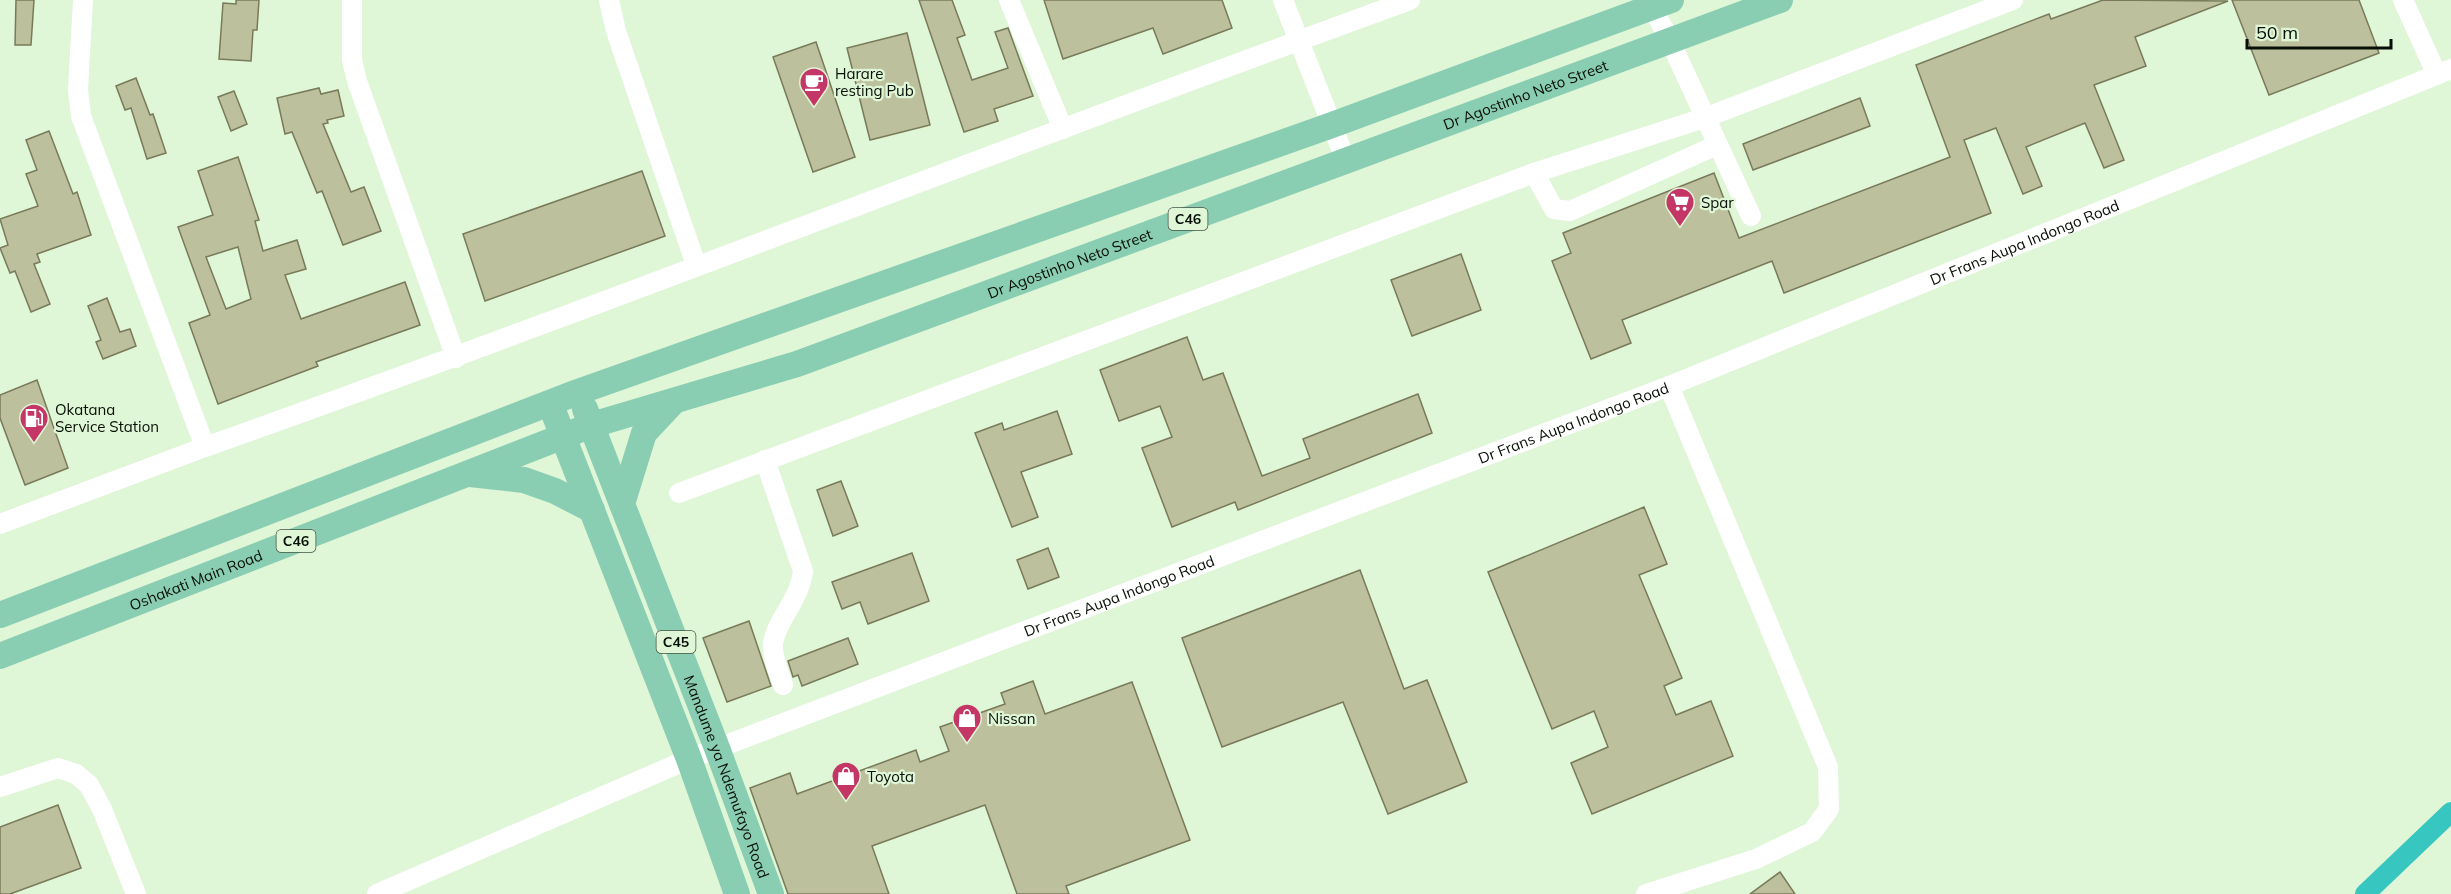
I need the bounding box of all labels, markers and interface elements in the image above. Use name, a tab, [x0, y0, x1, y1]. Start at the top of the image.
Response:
scale bar	[2247, 12, 2391, 50]
text: 50 m	[2256, 21, 2298, 44]
street label: Dr Agostinho Neto Street	[1440, 55, 1610, 133]
place label: Harare resting Pub	[835, 64, 914, 100]
cafe icon: Harare resting Pub	[798, 66, 830, 108]
supermarket icon: Spar	[1664, 186, 1696, 228]
place label: Spar	[1701, 193, 1734, 212]
street label: Dr Frans Aupa Indongo Road	[1927, 195, 2122, 289]
road number: C46	[1168, 208, 1208, 230]
street label: Dr Agostinho Neto Street	[985, 224, 1154, 302]
street label: Dr Frans Aupa Indongo Road	[1475, 378, 1671, 467]
place label: Okatana Service Station	[55, 400, 159, 436]
fuel station icon: Okatana Service Station	[18, 402, 50, 444]
road number: C46	[276, 530, 316, 552]
street label: Oshakati Main Road	[126, 545, 265, 614]
street label: Dr Frans Aupa Indongo Road	[1021, 550, 1217, 640]
road number: C45	[656, 631, 696, 653]
street label: Mandume ya Ndemufayo Road	[680, 672, 774, 881]
shop icon: Nissan	[951, 702, 983, 744]
place label: Nissan	[988, 709, 1035, 728]
shop icon: Toyota	[830, 760, 862, 802]
place label: Toyota	[867, 767, 914, 786]

